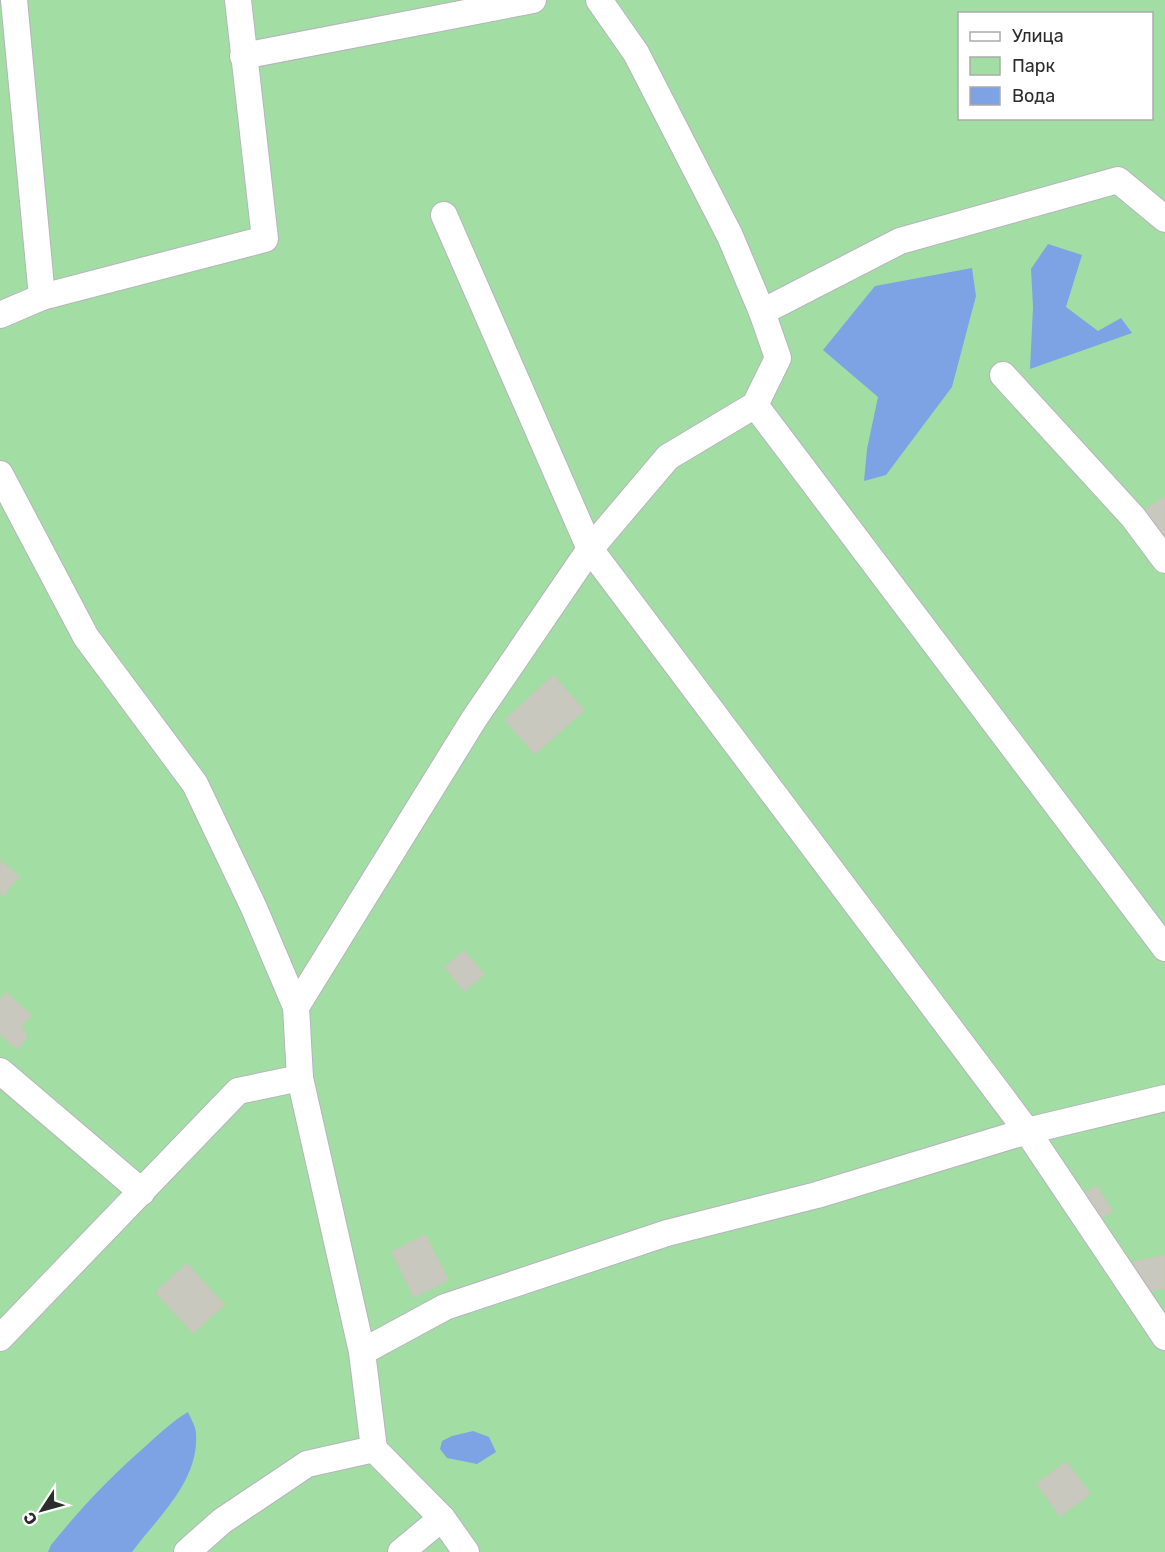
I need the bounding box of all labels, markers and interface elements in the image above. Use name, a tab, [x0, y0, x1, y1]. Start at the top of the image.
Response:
legend	[958, 12, 1153, 120]
text: Улица	[1012, 25, 1064, 47]
text: Парк	[1012, 55, 1056, 77]
text: Вода	[1012, 85, 1055, 107]
north arrow	[12, 1480, 72, 1540]
text: С	[19, 1508, 41, 1529]

